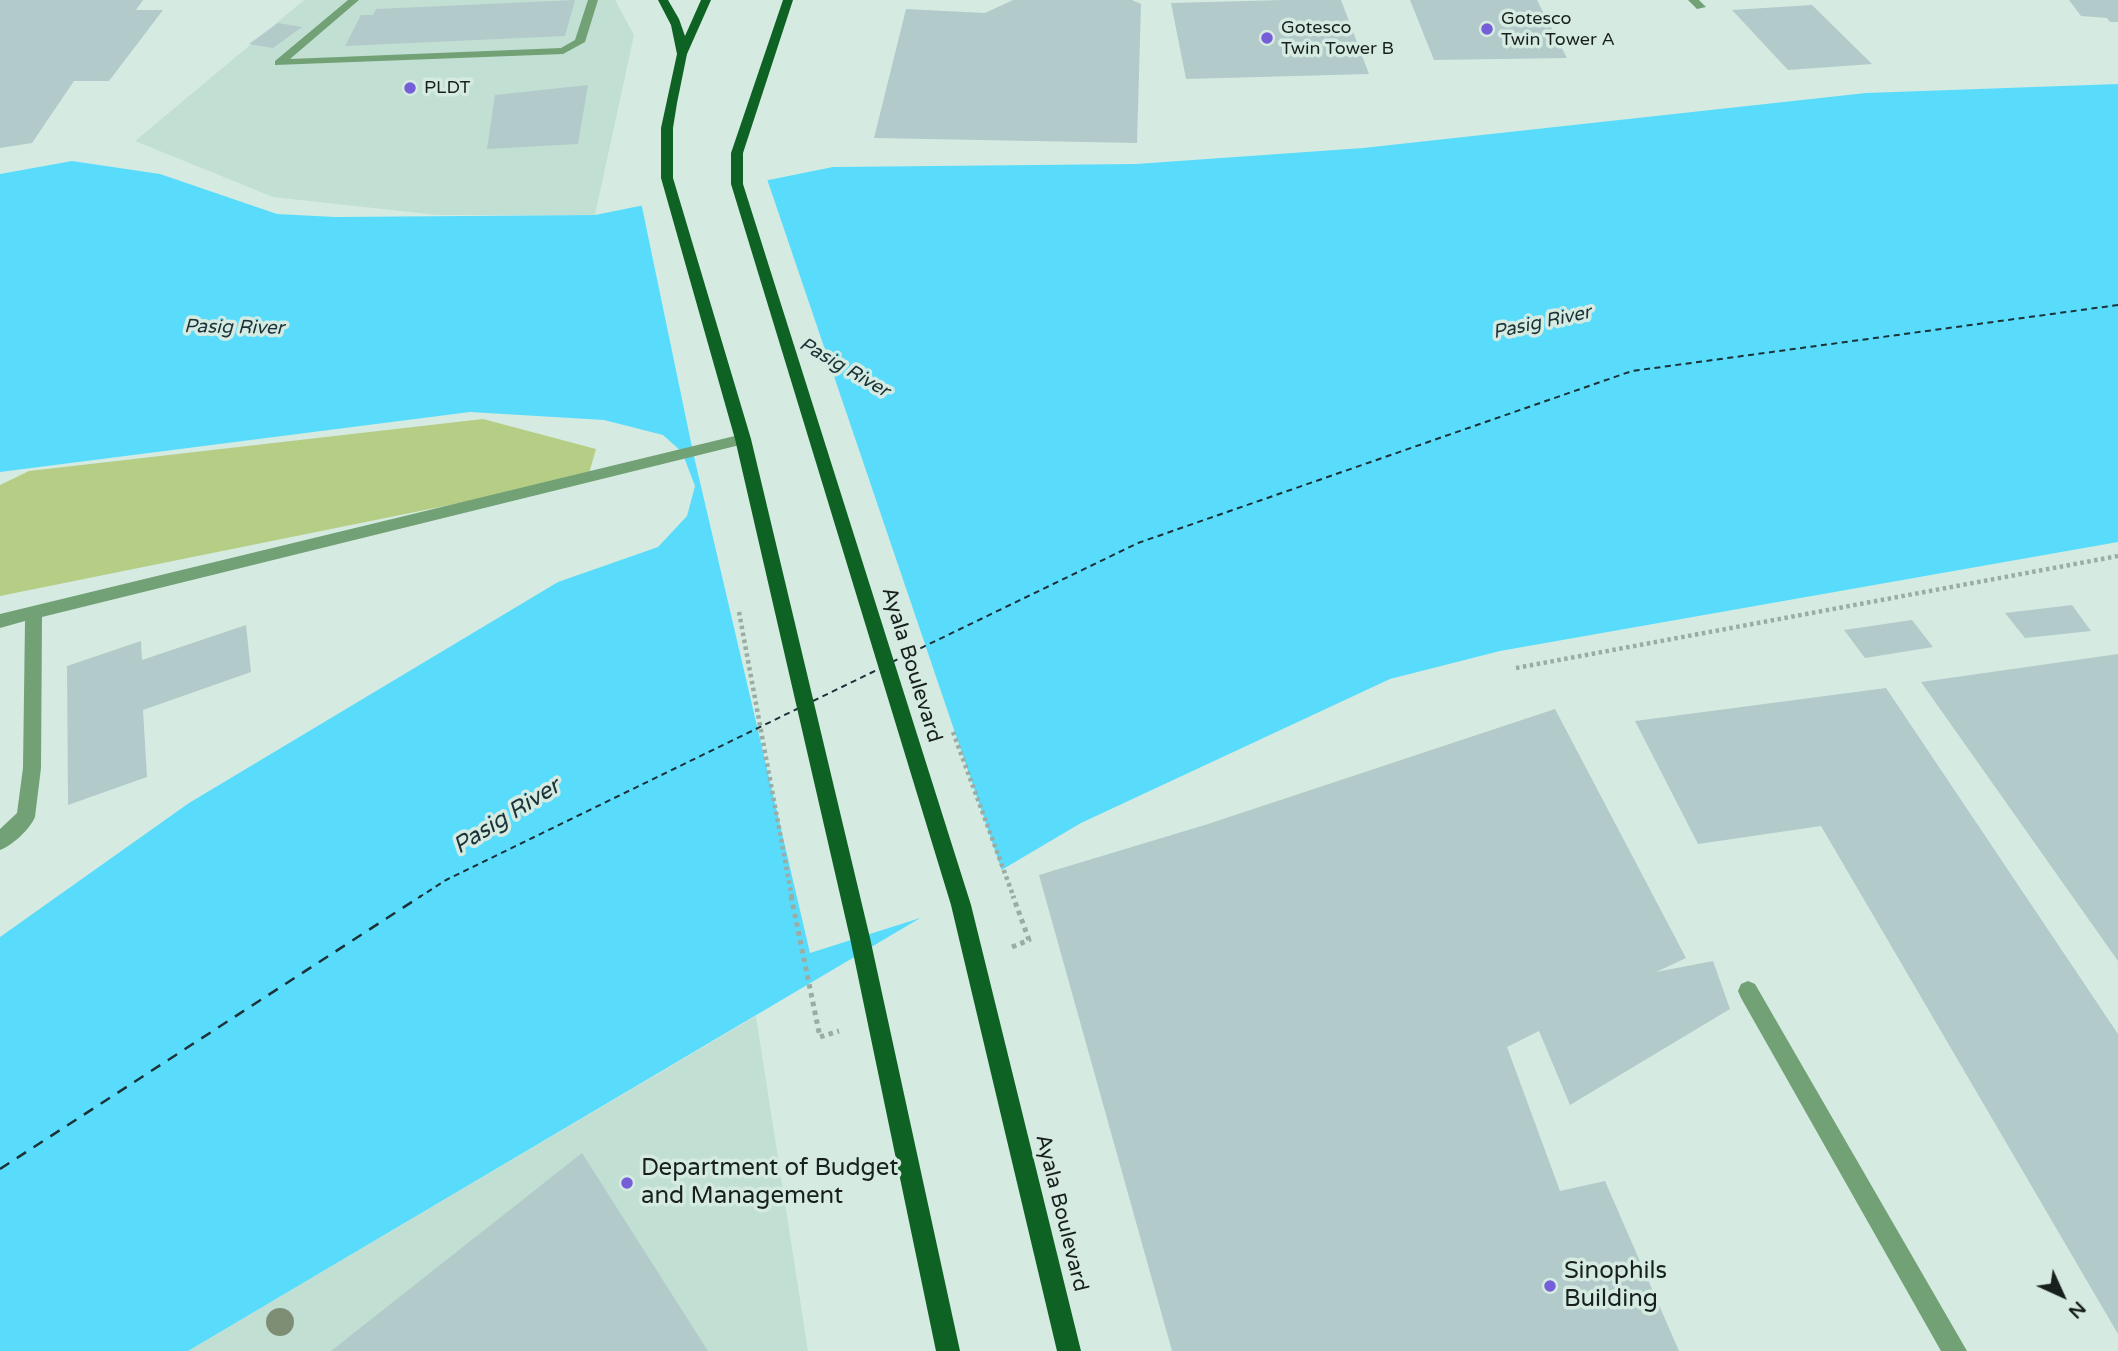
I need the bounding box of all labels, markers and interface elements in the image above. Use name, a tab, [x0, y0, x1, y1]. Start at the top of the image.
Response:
place label: Gotesco Twin Tower A	[1501, 8, 1615, 50]
place label: Gotesco Twin Tower B	[1281, 17, 1394, 60]
marker: Gotesco Twin Tower A	[1479, 21, 1495, 37]
marker: Gotesco Twin Tower B	[1259, 30, 1275, 46]
place label: PLDT	[424, 77, 470, 99]
marker: PLDT	[402, 80, 418, 96]
water label: Pasig River	[1491, 301, 1593, 345]
water label: Pasig River	[184, 316, 284, 340]
water label: Pasig River	[795, 333, 893, 403]
street label: Ayala Boulevard	[875, 584, 947, 746]
water label: Pasig River	[448, 773, 566, 861]
street label: Ayala Boulevard	[1029, 1132, 1093, 1294]
place label: Department of Budget and Management	[641, 1155, 898, 1211]
marker: Department of Budget and Management	[619, 1175, 635, 1191]
place label: Sinophils Building	[1564, 1258, 1667, 1314]
north arrow	[2027, 1260, 2097, 1330]
marker: Sinophils Building	[1542, 1278, 1558, 1294]
text: N	[2064, 1297, 2090, 1323]

